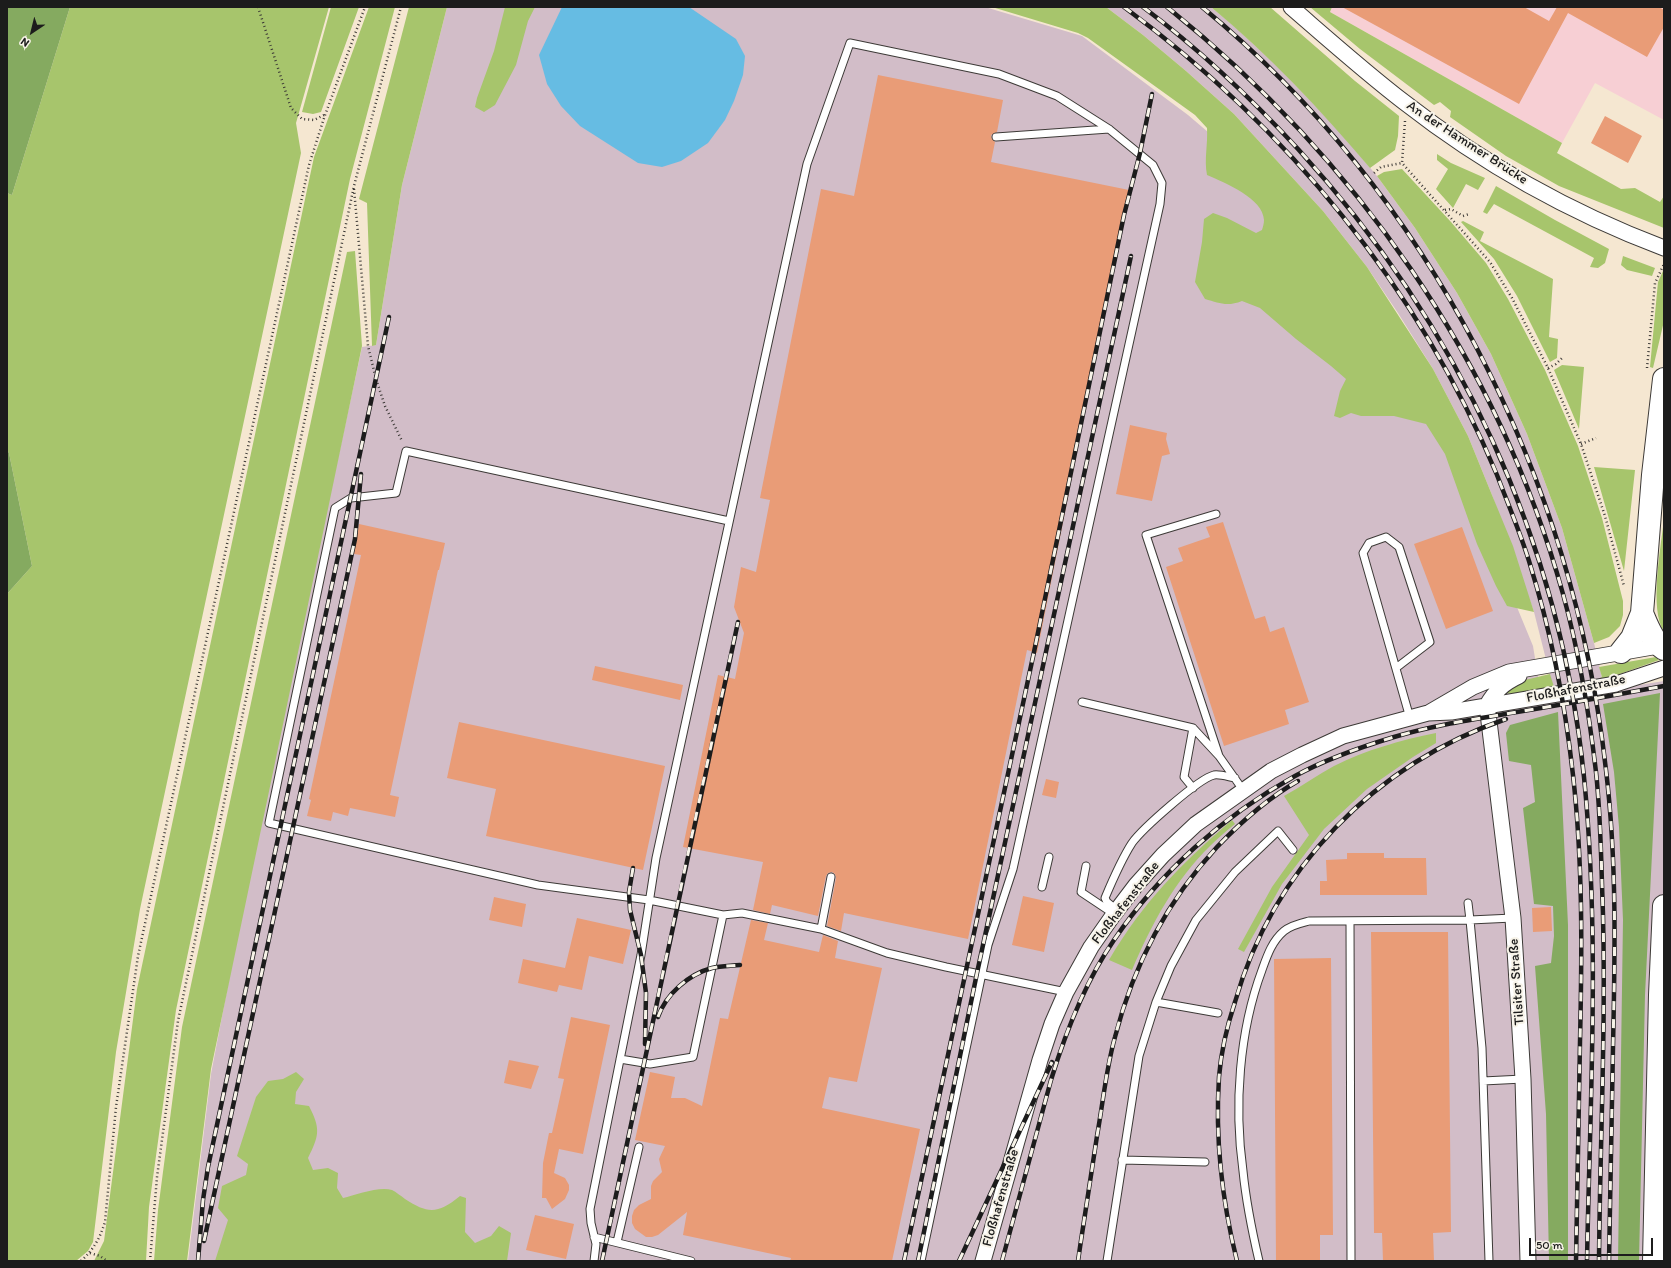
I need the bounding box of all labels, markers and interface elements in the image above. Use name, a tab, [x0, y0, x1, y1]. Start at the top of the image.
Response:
north arrow	[12, 12, 52, 52]
text: N	[18, 35, 32, 50]
street label: An der Hammer Brücke	[1403, 98, 1531, 188]
street label: Floßhafenstraße	[1525, 671, 1627, 707]
street label: Floßhafenstraße	[1088, 858, 1164, 948]
street label: Tilsiter Straße	[1506, 938, 1528, 1026]
street label: Floßhafenstraße	[979, 1147, 1023, 1249]
scale bar	[1531, 1230, 1655, 1256]
text: 50 m	[1536, 1238, 1562, 1252]

